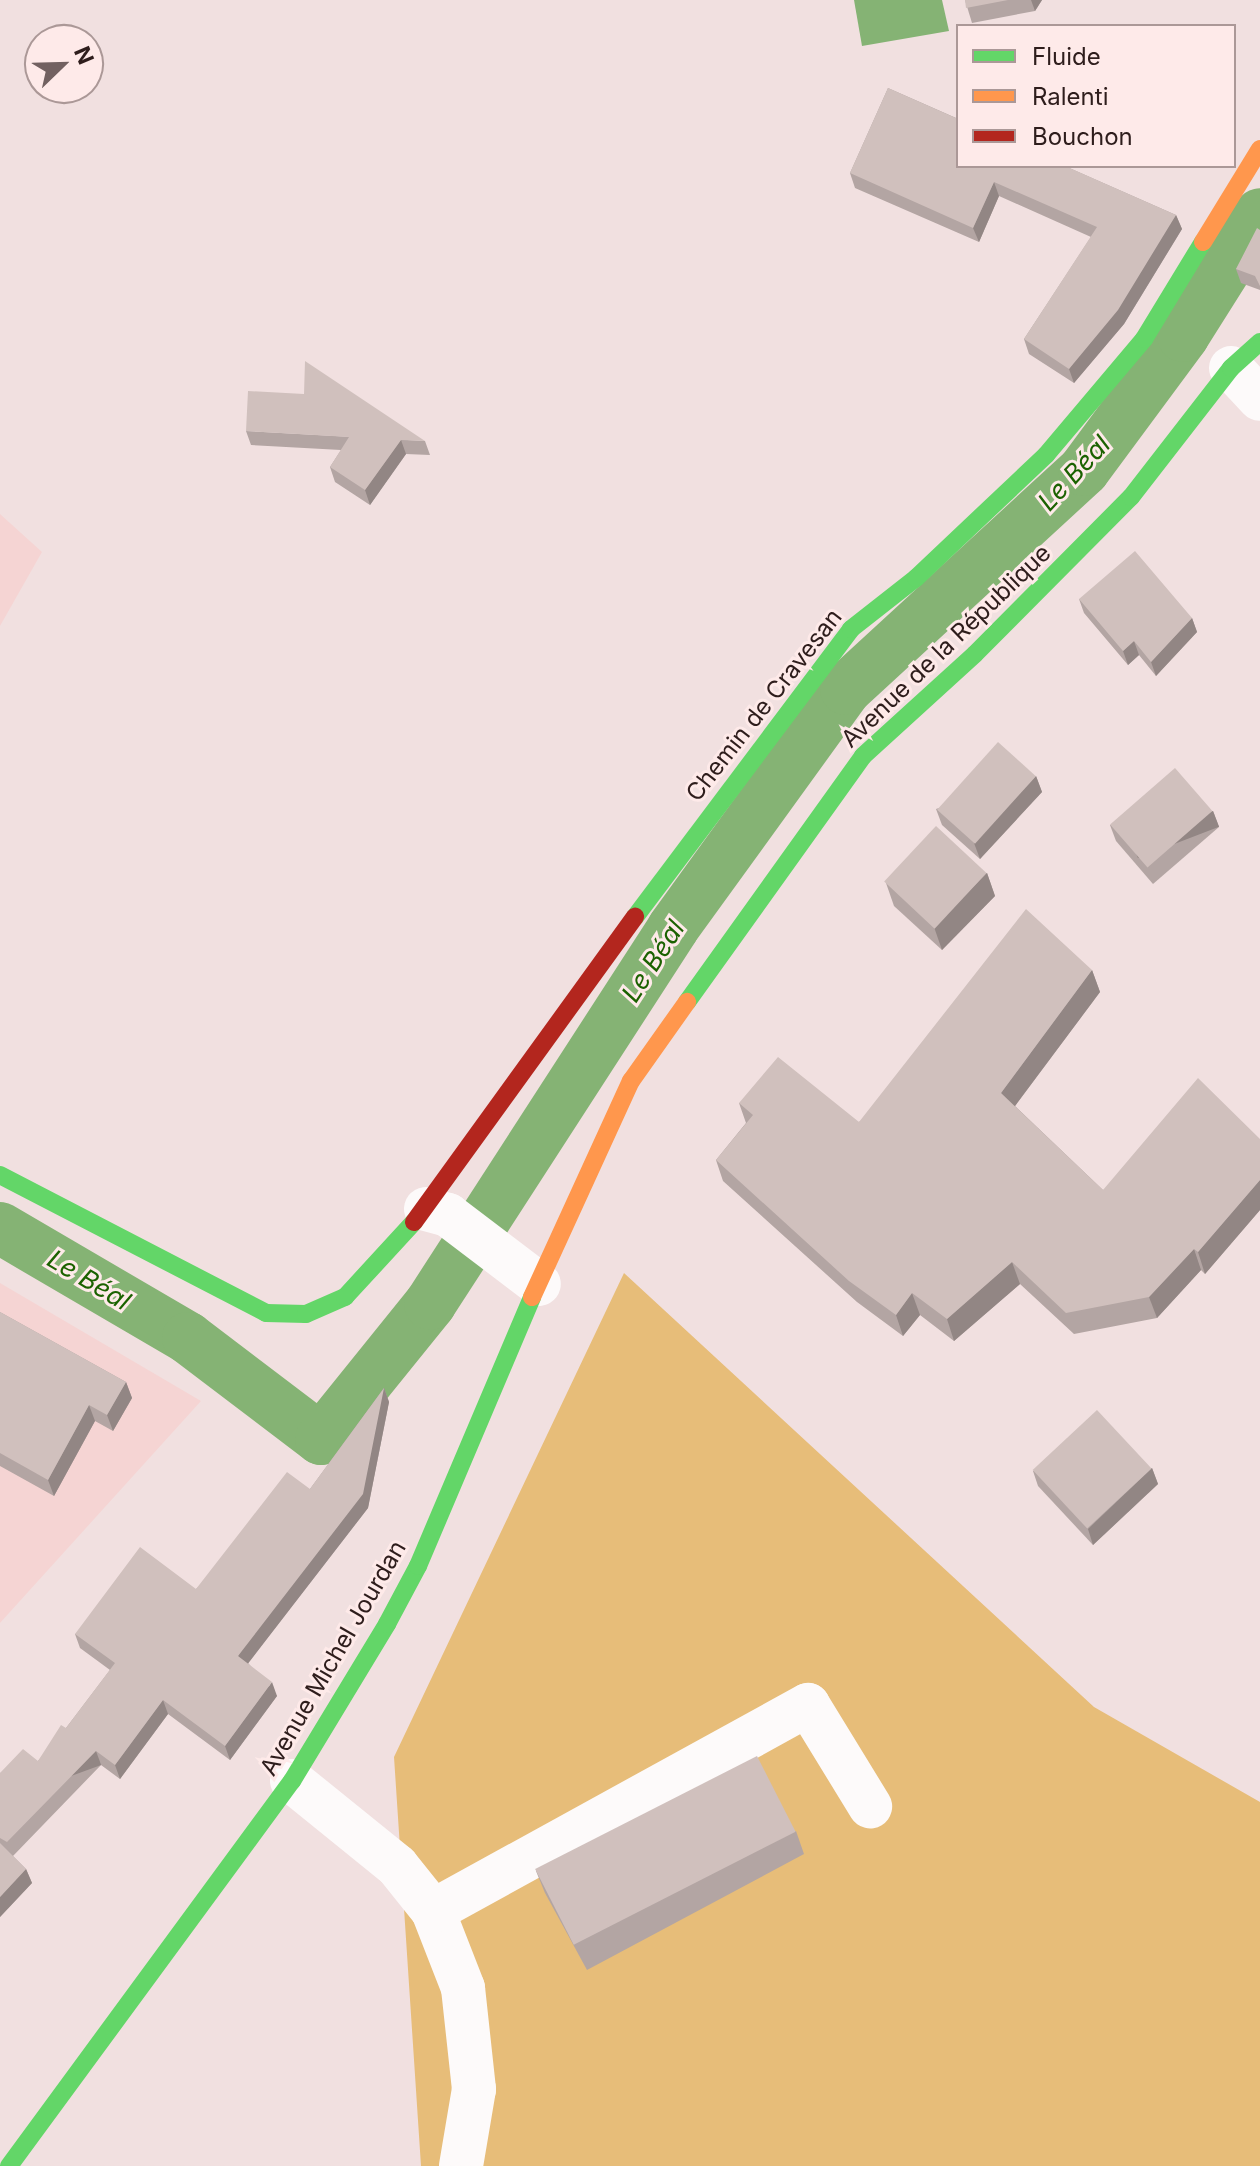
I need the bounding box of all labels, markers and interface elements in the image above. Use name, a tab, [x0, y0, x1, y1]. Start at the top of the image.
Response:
north arrow	[24, 24, 104, 104]
legend	[956, 24, 1236, 168]
text: Fluide	[1032, 42, 1101, 71]
text: N	[69, 43, 99, 68]
text: Ralenti	[1032, 82, 1108, 111]
text: Bouchon	[1032, 122, 1133, 151]
water label: Le Béal	[1031, 429, 1117, 517]
street label: Avenue de la République	[835, 538, 1057, 754]
street label: Chemin de Cravesan	[680, 603, 848, 807]
water label: Le Béal	[615, 914, 691, 1008]
water label: Le Béal	[42, 1243, 136, 1317]
street label: Avenue Michel Jourdan	[254, 1536, 412, 1780]

